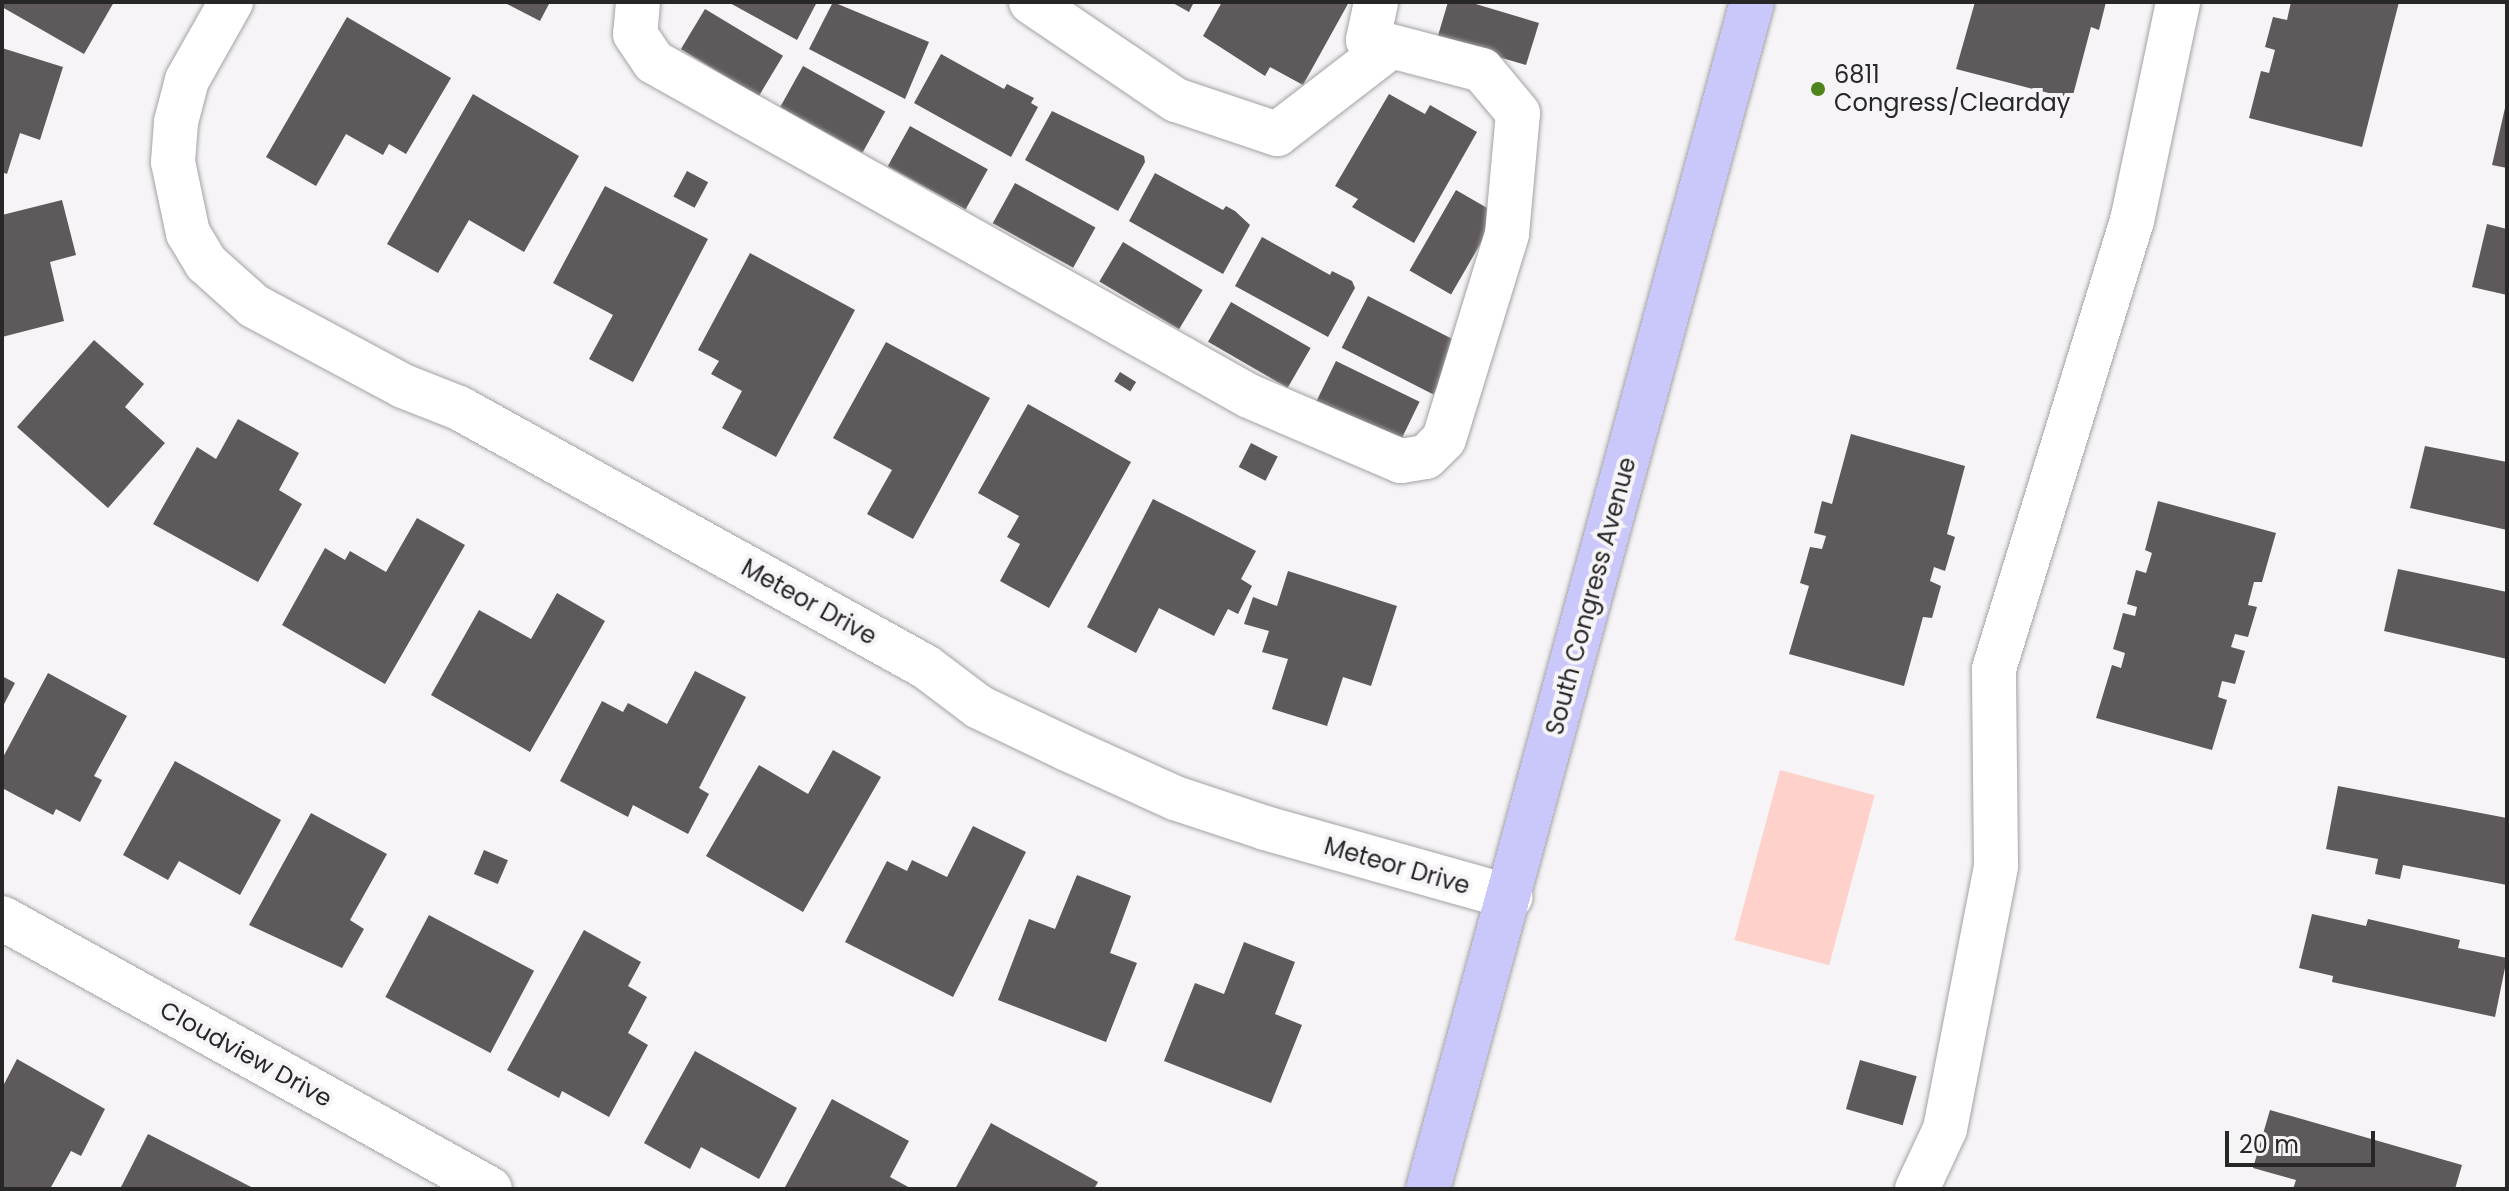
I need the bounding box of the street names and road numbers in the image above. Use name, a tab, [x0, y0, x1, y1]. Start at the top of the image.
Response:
street label: South Congress Avenue	[1540, 454, 1642, 738]
street label: Meteor Drive	[736, 553, 882, 651]
street label: Meteor Drive	[1321, 831, 1473, 901]
street label: Cloudview Drive	[155, 995, 337, 1113]

